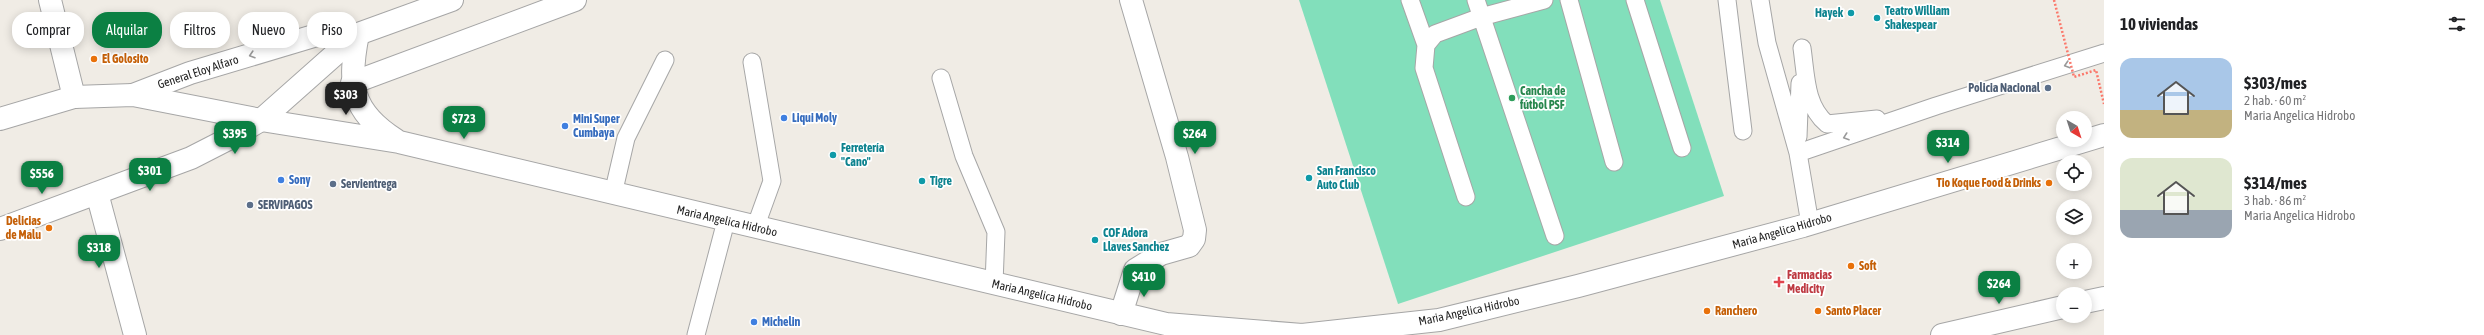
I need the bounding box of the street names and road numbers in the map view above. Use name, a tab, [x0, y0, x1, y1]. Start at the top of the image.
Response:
street label: General Eloy Alfaro	[156, 52, 241, 92]
street label: Maria Angelica Hidrobo	[675, 203, 779, 239]
street label: Maria Angelica Hidrobo	[1731, 210, 1834, 252]
street label: Maria Angelica Hidrobo	[990, 277, 1094, 313]
street label: Maria Angelica Hidrobo	[1417, 293, 1521, 329]

